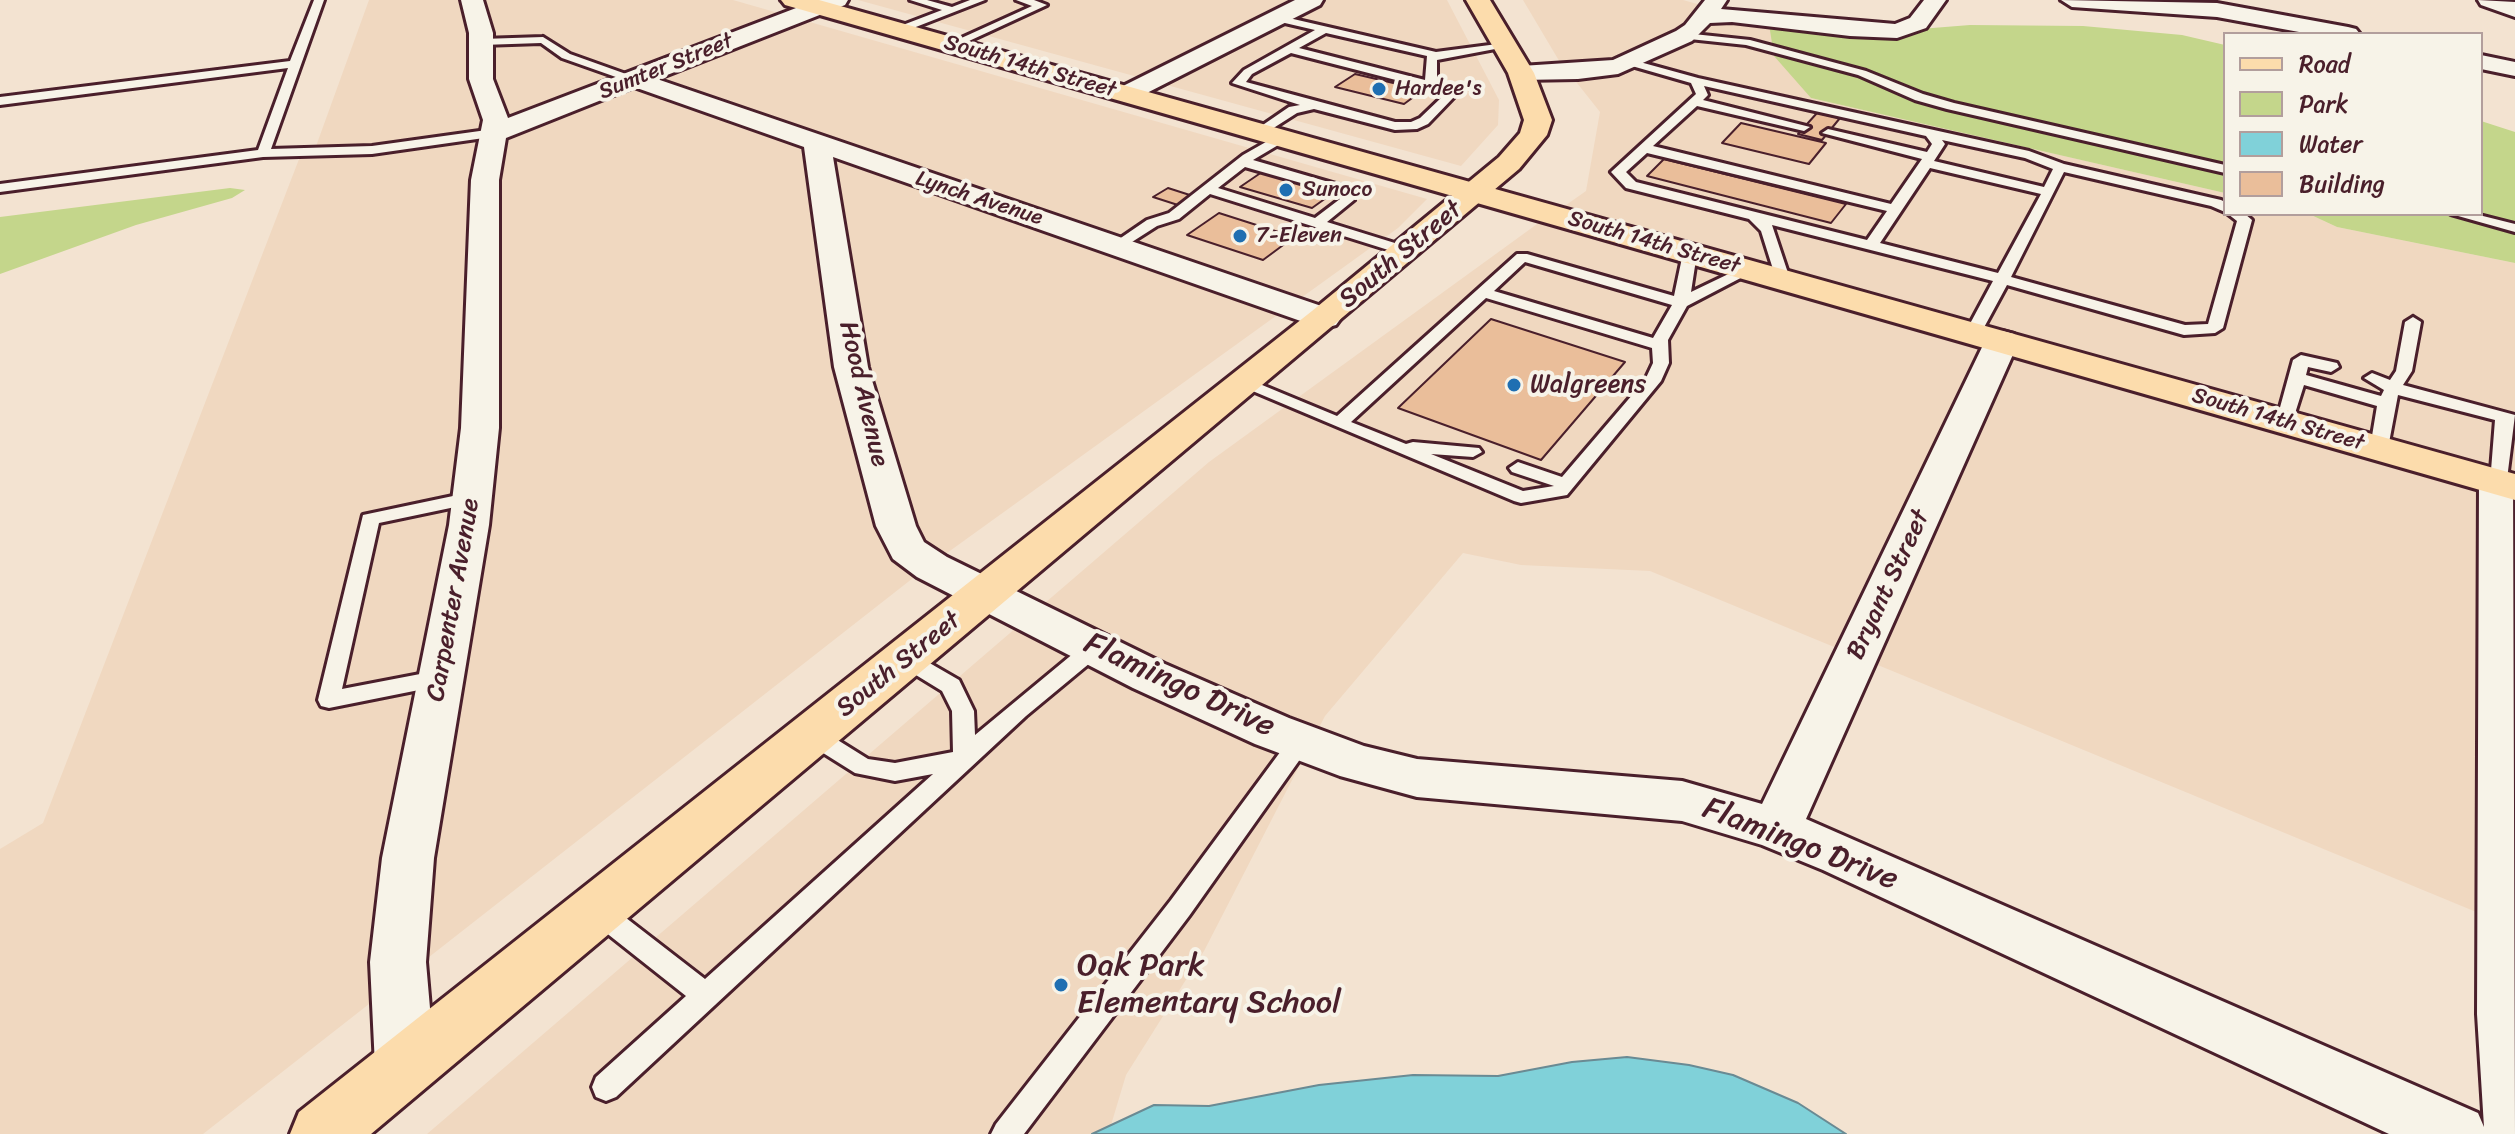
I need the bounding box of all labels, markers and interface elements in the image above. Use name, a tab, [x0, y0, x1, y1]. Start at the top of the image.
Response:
street label: Sumter Street	[595, 28, 737, 106]
street label: South 14th Street	[941, 30, 1119, 104]
legend	[2223, 32, 2483, 216]
text: Road	[2299, 43, 2350, 85]
place label: Hardee's	[1395, 76, 1481, 102]
marker: Hardee's	[1370, 80, 1388, 98]
text: Park	[2299, 83, 2348, 125]
text: Water	[2299, 123, 2362, 165]
text: Building	[2299, 163, 2385, 205]
street label: Lynch Avenue	[912, 166, 1046, 232]
place label: Sunoco	[1302, 177, 1373, 203]
marker: Sunoco	[1277, 181, 1295, 199]
street label: South Street	[1333, 195, 1469, 315]
street label: South 14th Street	[1565, 206, 1743, 280]
place label: 7-Eleven	[1256, 223, 1342, 249]
marker: 7-Eleven	[1231, 227, 1249, 245]
street label: Hood Avenue	[831, 318, 895, 470]
place label: Walgreens	[1530, 369, 1646, 401]
marker: Walgreens	[1505, 376, 1523, 394]
street label: South 14th Street	[2189, 383, 2367, 457]
street label: Carpenter Avenue	[421, 496, 487, 704]
street label: Bryant Street	[1841, 505, 1937, 665]
street label: South Street	[831, 605, 967, 725]
street label: Flamingo Drive	[1077, 625, 1281, 747]
street label: Flamingo Drive	[1697, 790, 1903, 900]
place label: Oak Park Elementary School	[1077, 948, 1341, 1023]
marker: Oak Park Elementary School	[1052, 976, 1070, 994]

